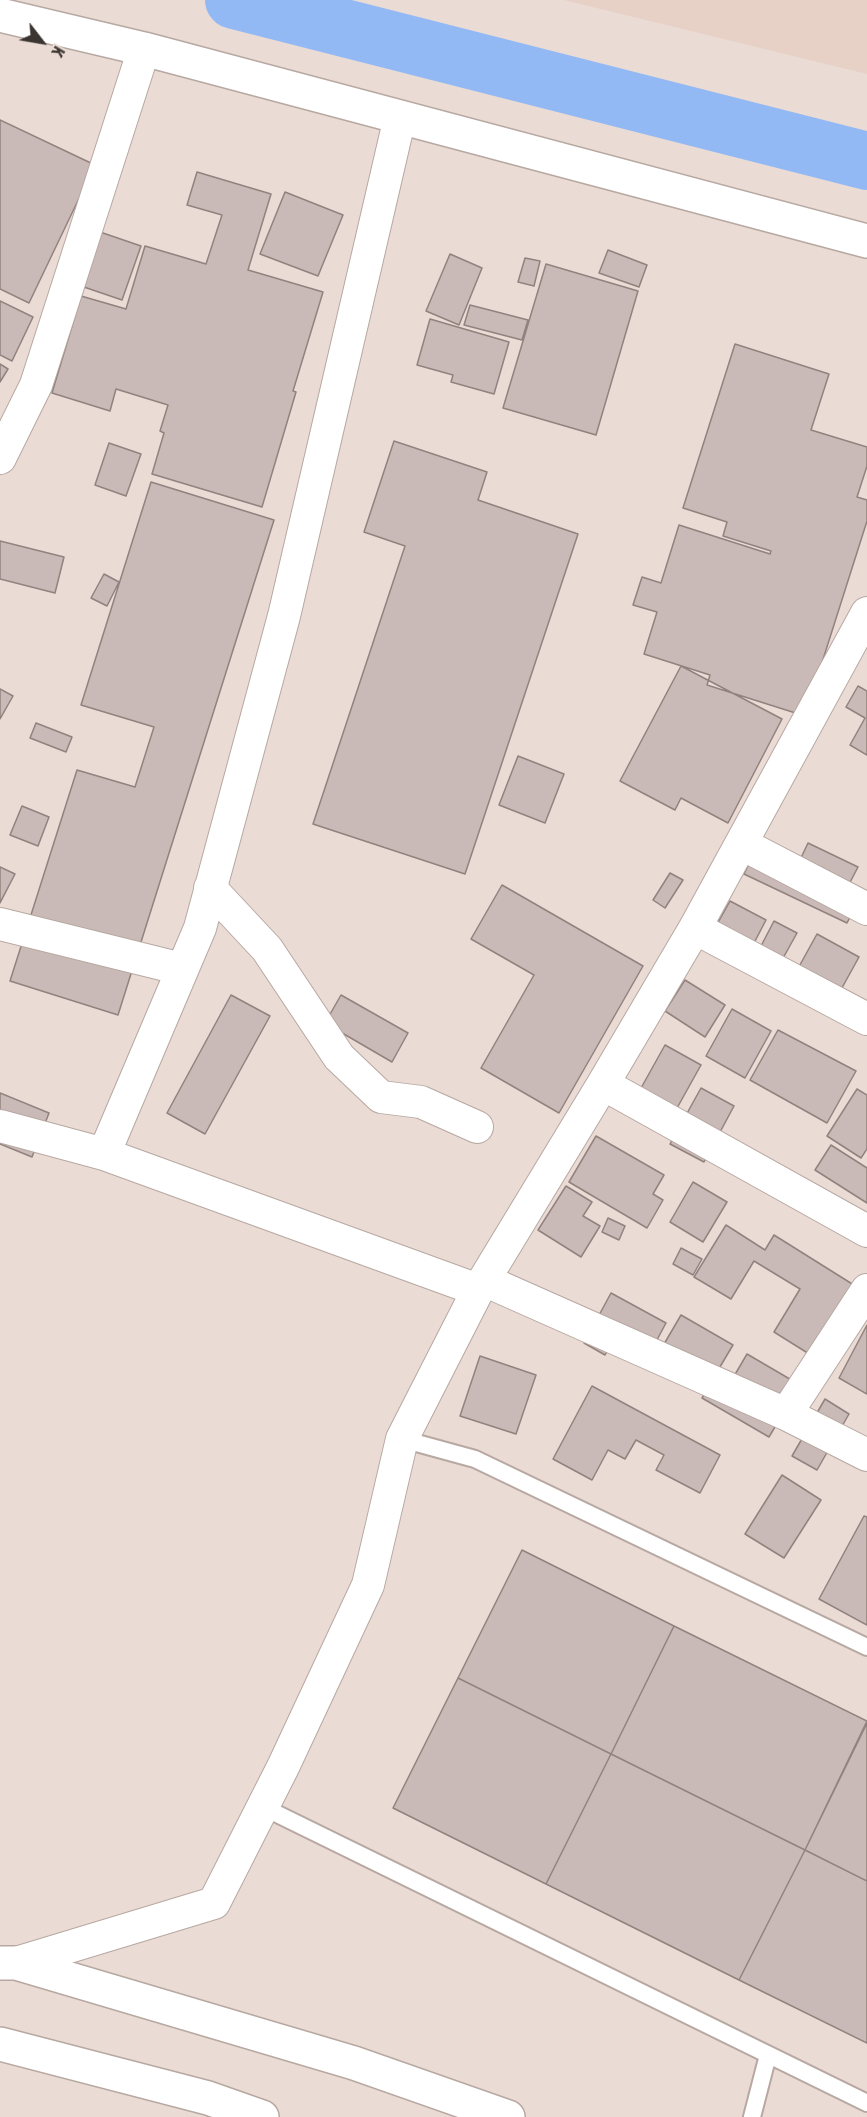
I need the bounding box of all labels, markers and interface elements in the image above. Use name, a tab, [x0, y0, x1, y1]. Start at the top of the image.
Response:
north arrow	[12, 12, 72, 72]
text: K	[47, 43, 68, 60]

